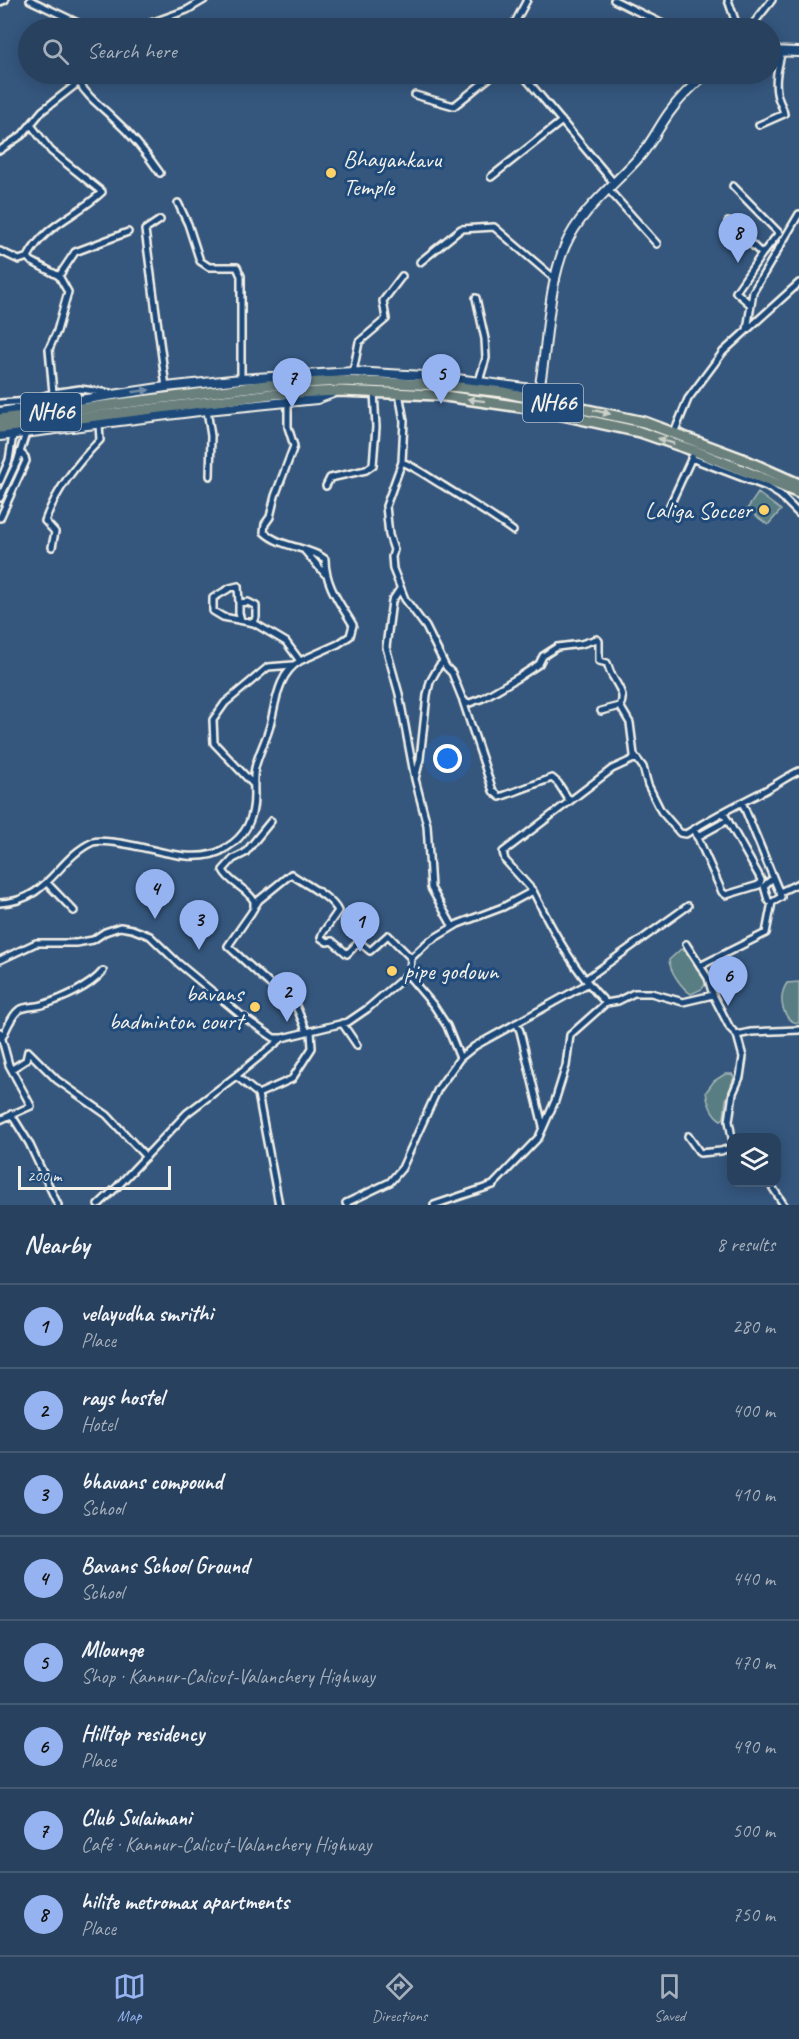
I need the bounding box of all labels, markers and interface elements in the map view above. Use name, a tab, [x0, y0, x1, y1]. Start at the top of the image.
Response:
search box	[18, 18, 781, 84]
icon: search	[39, 35, 72, 68]
text: Search here	[87, 37, 177, 65]
place label: Bhayankavu Temple	[343, 144, 443, 202]
marker: Bhayankavu Temple	[324, 166, 338, 180]
pin: 8	[718, 214, 758, 263]
pin: 5	[422, 354, 460, 404]
pin: 7	[272, 358, 312, 408]
road number: NH66	[523, 384, 583, 422]
one-way arrow	[131, 386, 150, 395]
road number: NH66	[21, 393, 81, 431]
one-way arrow	[466, 395, 485, 404]
one-way arrow	[593, 408, 611, 418]
one-way arrow	[657, 436, 675, 446]
place label: Laliga Soccer	[645, 495, 754, 525]
marker: Laliga Soccer	[757, 503, 771, 517]
your location	[433, 744, 462, 773]
pin: 4	[136, 870, 174, 919]
pin: 3	[180, 900, 218, 950]
pin: 1	[340, 902, 380, 952]
place label: pipe godown	[404, 956, 500, 986]
pin: 6	[708, 956, 748, 1006]
marker: pipe godown	[385, 964, 399, 978]
pin: 2	[268, 972, 306, 1022]
place label: bavans badminton court	[109, 978, 246, 1036]
marker: bavans badminton court	[248, 1000, 262, 1014]
map controls	[727, 1133, 781, 1187]
button: layers	[727, 1133, 781, 1187]
scale bar	[18, 1163, 171, 1190]
text: 200 m	[27, 1166, 61, 1186]
text: Nearby	[24, 1228, 89, 1261]
text: 8 results	[716, 1232, 775, 1257]
text: velayudha smrithi	[81, 1300, 213, 1328]
text: 1	[39, 1314, 48, 1339]
text: 280 m	[732, 1314, 775, 1339]
text: Place	[81, 1328, 116, 1353]
text: rays hostel	[81, 1384, 164, 1412]
text: 2	[39, 1398, 48, 1423]
text: 400 m	[732, 1398, 775, 1423]
text: Hotel	[81, 1412, 116, 1437]
text: bhavans compound	[81, 1468, 222, 1496]
text: 3	[39, 1482, 48, 1507]
text: 410 m	[732, 1482, 775, 1507]
text: School	[81, 1496, 124, 1521]
text: Bavans School Ground	[81, 1552, 249, 1580]
text: 4	[39, 1566, 48, 1591]
text: 440 m	[732, 1566, 775, 1591]
text: School	[81, 1580, 124, 1605]
text: Mlounge	[81, 1636, 143, 1664]
text: 5	[39, 1650, 48, 1675]
text: 470 m	[732, 1650, 775, 1675]
text: Shop · Kannur-Calicut-Valanchery Highway	[81, 1664, 375, 1689]
text: Hilltop residency	[81, 1720, 204, 1748]
text: 6	[39, 1734, 48, 1759]
text: 490 m	[732, 1734, 775, 1759]
text: Place	[81, 1748, 116, 1773]
text: Club Sulaimani	[81, 1804, 191, 1832]
text: 7	[39, 1818, 48, 1843]
text: 500 m	[732, 1818, 775, 1843]
text: Café · Kannur-Calicut-Valanchery Highway	[81, 1832, 371, 1857]
text: hilite metromax apartments	[81, 1888, 289, 1916]
text: 8	[39, 1902, 48, 1927]
text: 750 m	[732, 1902, 775, 1927]
text: Place	[81, 1916, 116, 1941]
tab: Map	[113, 1970, 146, 2026]
tab: Directions	[372, 1970, 427, 2026]
tab: Saved	[653, 1970, 686, 2026]

